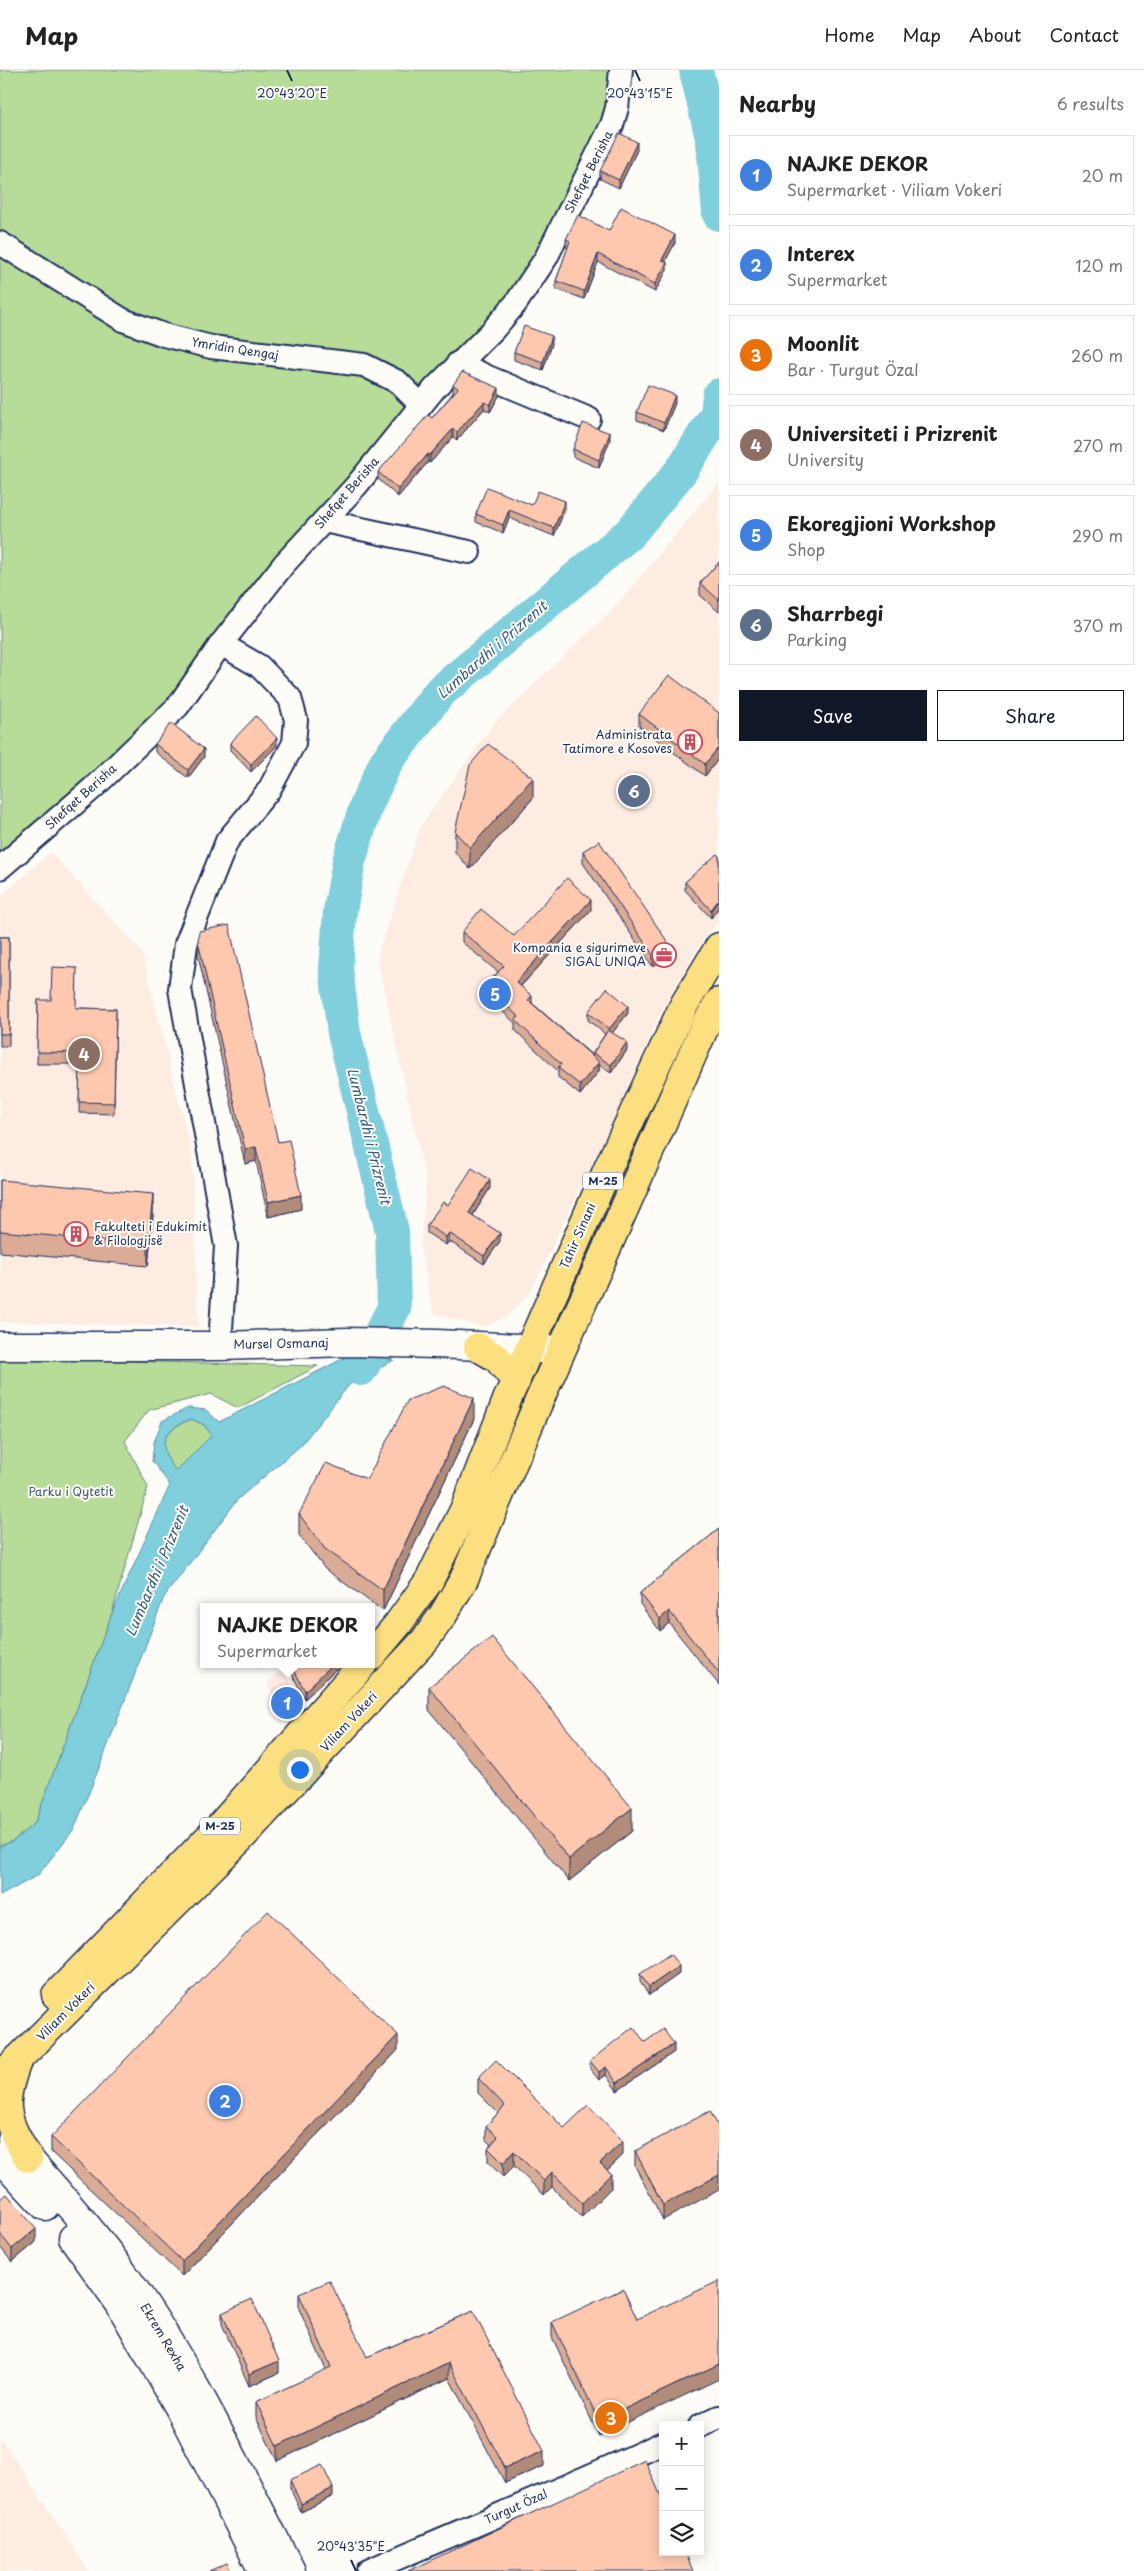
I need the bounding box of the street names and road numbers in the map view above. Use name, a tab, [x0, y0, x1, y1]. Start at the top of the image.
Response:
street label: Shefqet Berisha	[560, 127, 617, 216]
street label: Ymridin Qengaj	[190, 332, 280, 364]
street label: Shefqet Berisha	[310, 452, 383, 532]
street label: Shefqet Berisha	[41, 759, 120, 833]
road number: M-25	[583, 1172, 623, 1190]
street label: Tahir Sinani	[554, 1200, 600, 1272]
street label: Mursel Osmanaj	[233, 1333, 329, 1353]
street label: Viliam Vokeri	[316, 1687, 381, 1755]
road number: M-25	[200, 1818, 240, 1834]
street label: Viliam Vokeri	[32, 1978, 99, 2045]
street label: Ekrem Rexha	[137, 2299, 192, 2374]
street label: Turgut Özal	[481, 2484, 550, 2528]

